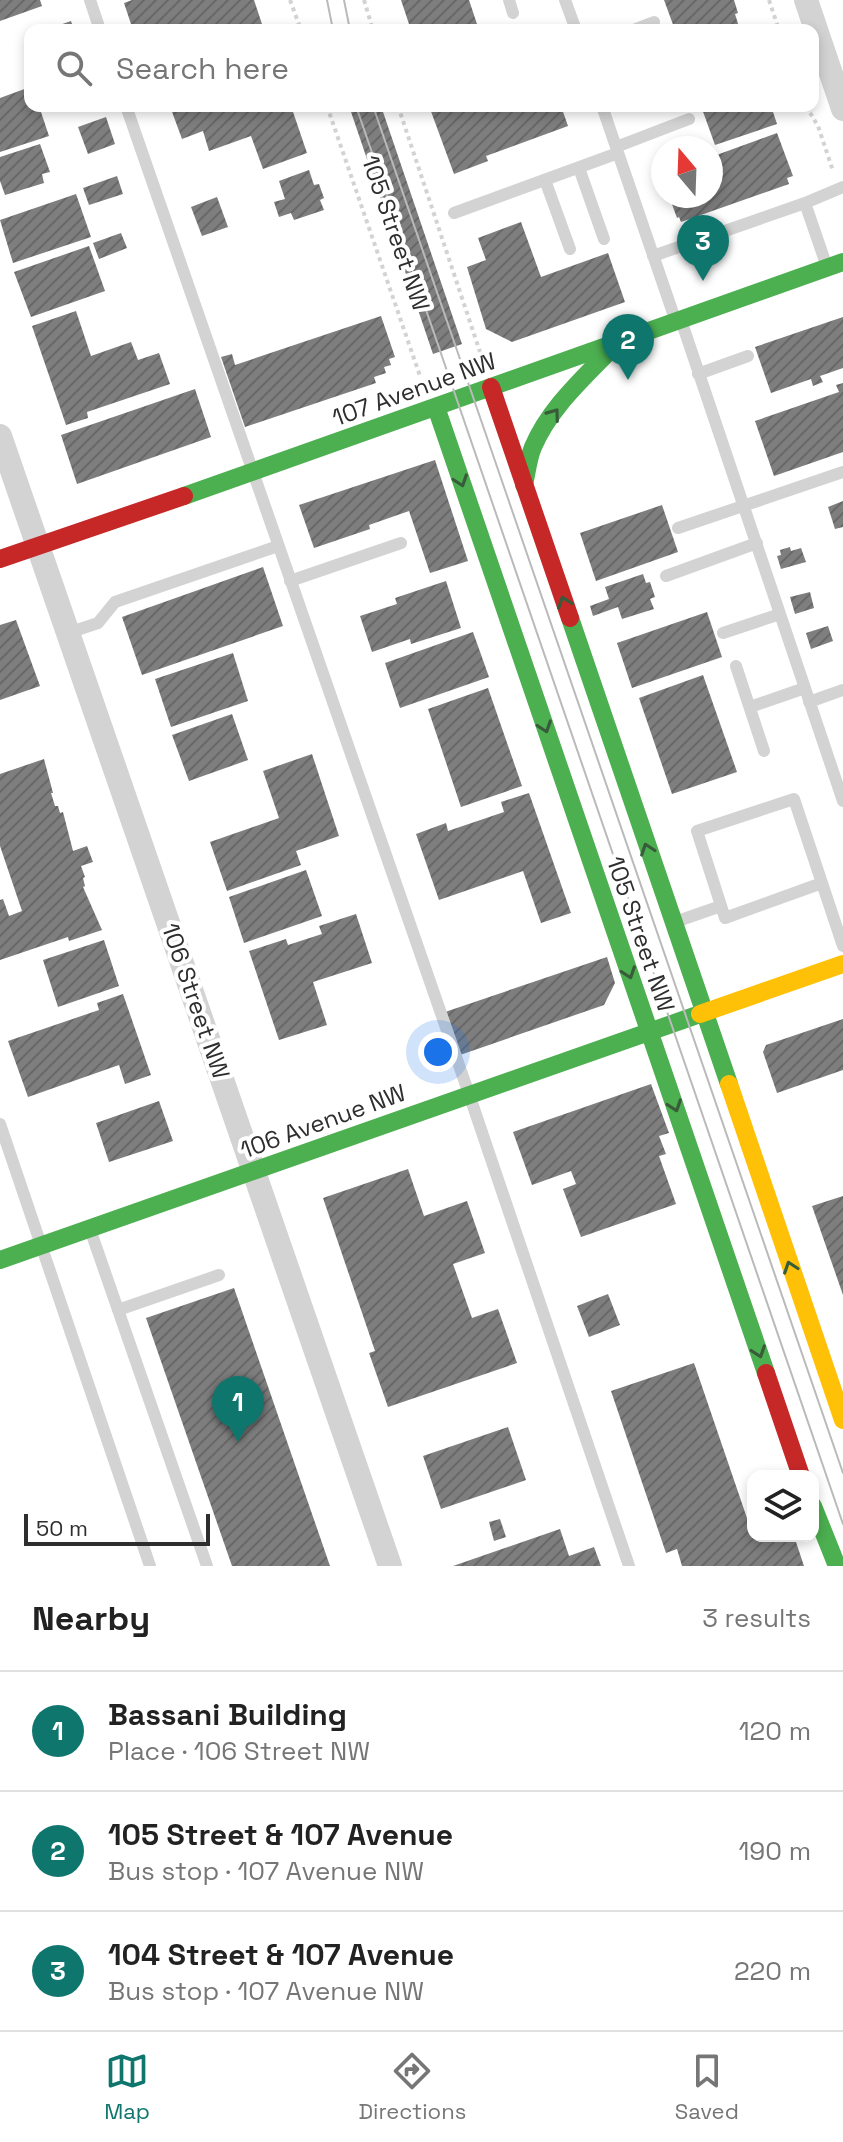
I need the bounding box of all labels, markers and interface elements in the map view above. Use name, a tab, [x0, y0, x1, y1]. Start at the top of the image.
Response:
search box	[24, 24, 819, 112]
icon: search	[52, 46, 96, 90]
text: Search here	[116, 49, 289, 88]
north arrow	[651, 136, 723, 208]
street label: 105 Street NW	[355, 151, 437, 315]
pin: 3	[677, 215, 729, 281]
pin: 2	[602, 314, 654, 380]
street label: 107 Avenue NW	[328, 345, 500, 433]
one-way arrow	[544, 408, 559, 422]
one-way arrow	[451, 473, 468, 487]
one-way arrow	[558, 596, 574, 610]
one-way arrow	[536, 719, 552, 733]
one-way arrow	[641, 842, 657, 856]
street label: 105 Street NW	[600, 852, 682, 1016]
street label: 106 Street NW	[155, 919, 237, 1083]
one-way arrow	[620, 965, 636, 979]
your location	[418, 1032, 458, 1072]
street label: 106 Avenue NW	[236, 1077, 410, 1165]
one-way arrow	[665, 1098, 681, 1112]
one-way arrow	[784, 1261, 800, 1275]
one-way arrow	[749, 1344, 765, 1358]
pin: 1	[212, 1376, 264, 1442]
map controls	[747, 1470, 819, 1542]
button: layers	[747, 1470, 819, 1542]
scale bar	[24, 1510, 210, 1546]
text: 50 m	[36, 1514, 88, 1542]
text: Nearby	[32, 1597, 150, 1640]
text: 3 results	[702, 1601, 811, 1635]
text: Bassani Building	[108, 1695, 347, 1734]
text: 1	[52, 1714, 64, 1748]
text: 120 m	[739, 1714, 811, 1748]
text: Place · 106 Street NW	[108, 1734, 370, 1768]
text: 105 Street & 107 Avenue	[108, 1815, 453, 1854]
text: 2	[50, 1834, 66, 1868]
text: 190 m	[739, 1834, 811, 1868]
text: Bus stop · 107 Avenue NW	[108, 1854, 424, 1888]
text: 104 Street & 107 Avenue	[108, 1935, 454, 1974]
text: 3	[50, 1954, 66, 1988]
text: 220 m	[734, 1954, 811, 1988]
text: Bus stop · 107 Avenue NW	[108, 1974, 424, 2008]
tab: Map	[104, 2049, 150, 2125]
tab: Directions	[358, 2049, 466, 2125]
tab: Saved	[675, 2049, 739, 2125]

